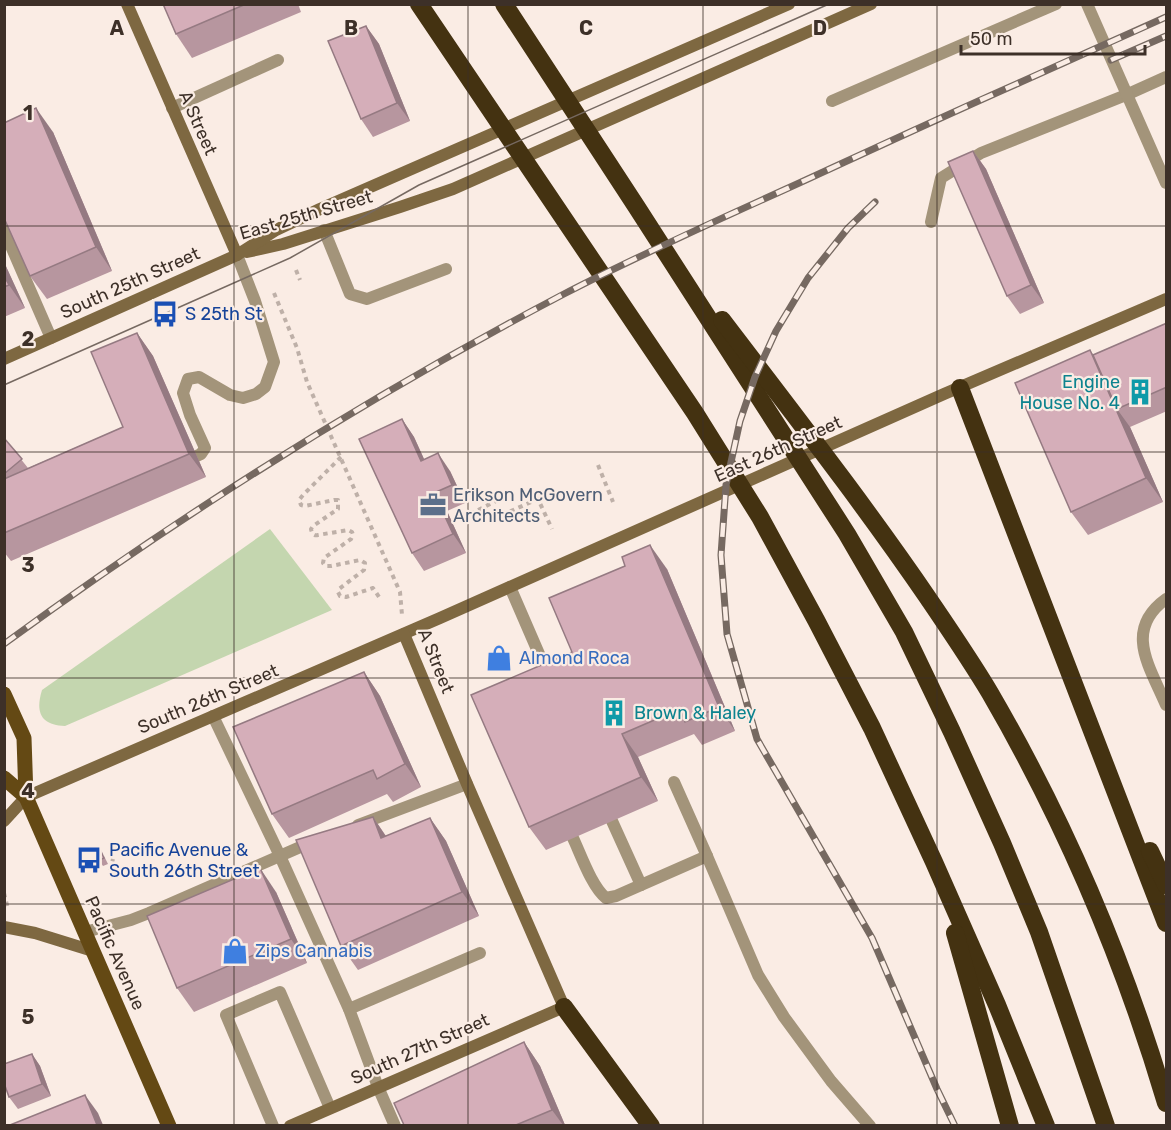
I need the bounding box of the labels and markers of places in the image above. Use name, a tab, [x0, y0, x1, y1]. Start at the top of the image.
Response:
bus stop icon: S 25th St	[150, 299, 180, 329]
place label: S 25th St	[185, 303, 263, 325]
place label: Engine House No. 4	[1020, 371, 1120, 414]
building icon: Engine House No. 4	[1125, 377, 1155, 407]
place label: Erikson McGovern Architects	[453, 484, 603, 527]
office icon: Erikson McGovern Architects	[418, 490, 448, 520]
shop icon: Almond Roca	[484, 643, 514, 673]
place label: Almond Roca	[519, 647, 630, 669]
building icon: Brown & Haley	[599, 698, 629, 728]
place label: Brown & Haley	[634, 702, 756, 724]
place label: Pacific Avenue & South 26th Street	[109, 839, 260, 882]
bus stop icon: Pacific Avenue & South 26th Street	[74, 845, 104, 875]
shop icon: Zips Cannabis	[220, 936, 250, 966]
place label: Zips Cannabis	[255, 940, 372, 962]

